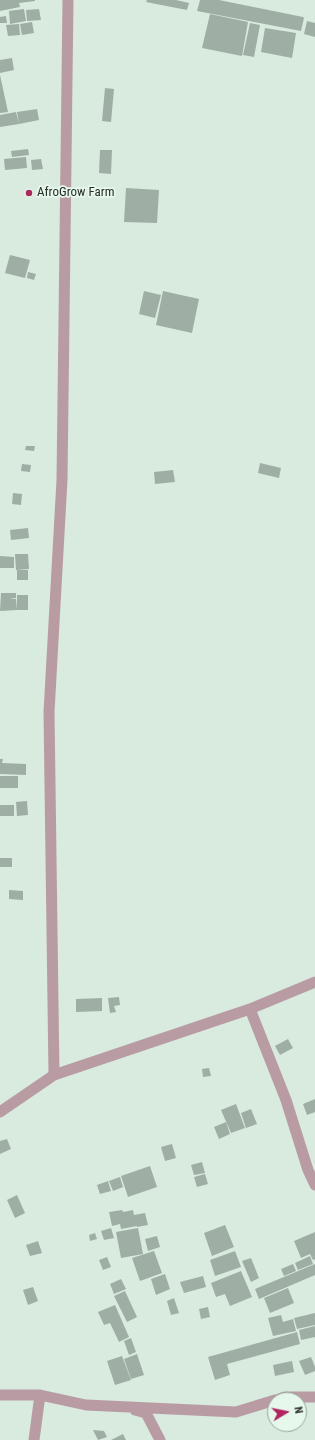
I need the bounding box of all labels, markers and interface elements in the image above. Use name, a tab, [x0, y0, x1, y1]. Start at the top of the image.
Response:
place label: AfroGrow Farm	[37, 185, 114, 201]
marker: AfroGrow Farm	[24, 188, 34, 198]
north arrow	[267, 1392, 307, 1432]
text: N	[291, 1406, 305, 1414]

